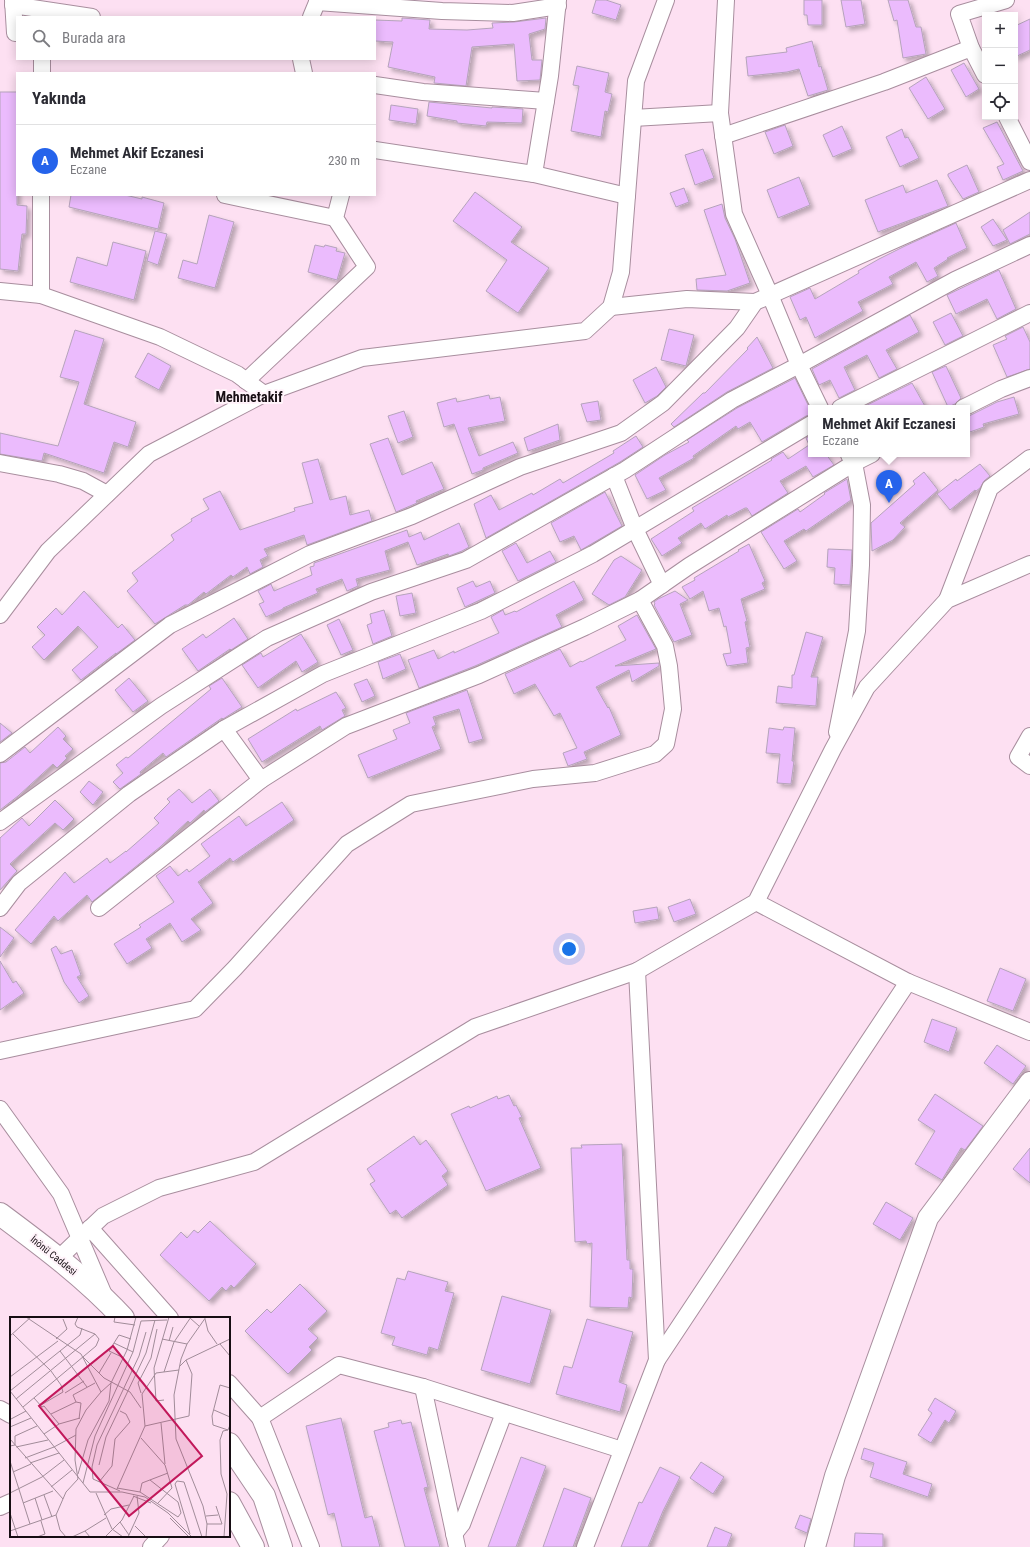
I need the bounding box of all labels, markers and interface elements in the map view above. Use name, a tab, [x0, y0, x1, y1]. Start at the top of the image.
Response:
map controls	[982, 12, 1018, 120]
button: +	[982, 12, 1018, 48]
search box	[16, 16, 376, 60]
icon: search	[30, 27, 52, 49]
text: Burada ara	[62, 29, 126, 47]
button: −	[982, 48, 1018, 84]
button: locate	[982, 84, 1018, 120]
text: Yakında	[32, 88, 86, 108]
text: Mehmet Akif Eczanesi	[70, 144, 204, 162]
text: A	[41, 153, 49, 168]
text: 230 m	[328, 153, 360, 168]
text: Eczane	[70, 162, 107, 177]
district label: Mehmetakif	[216, 389, 283, 405]
popup	[808, 405, 970, 457]
text: Mehmet Akif Eczanesi	[822, 415, 956, 433]
text: Eczane	[822, 433, 859, 448]
pin: A	[876, 470, 902, 503]
your location	[559, 939, 579, 959]
street label: İnönü Caddesi	[28, 1233, 80, 1277]
inset map	[10, 1317, 230, 1537]

